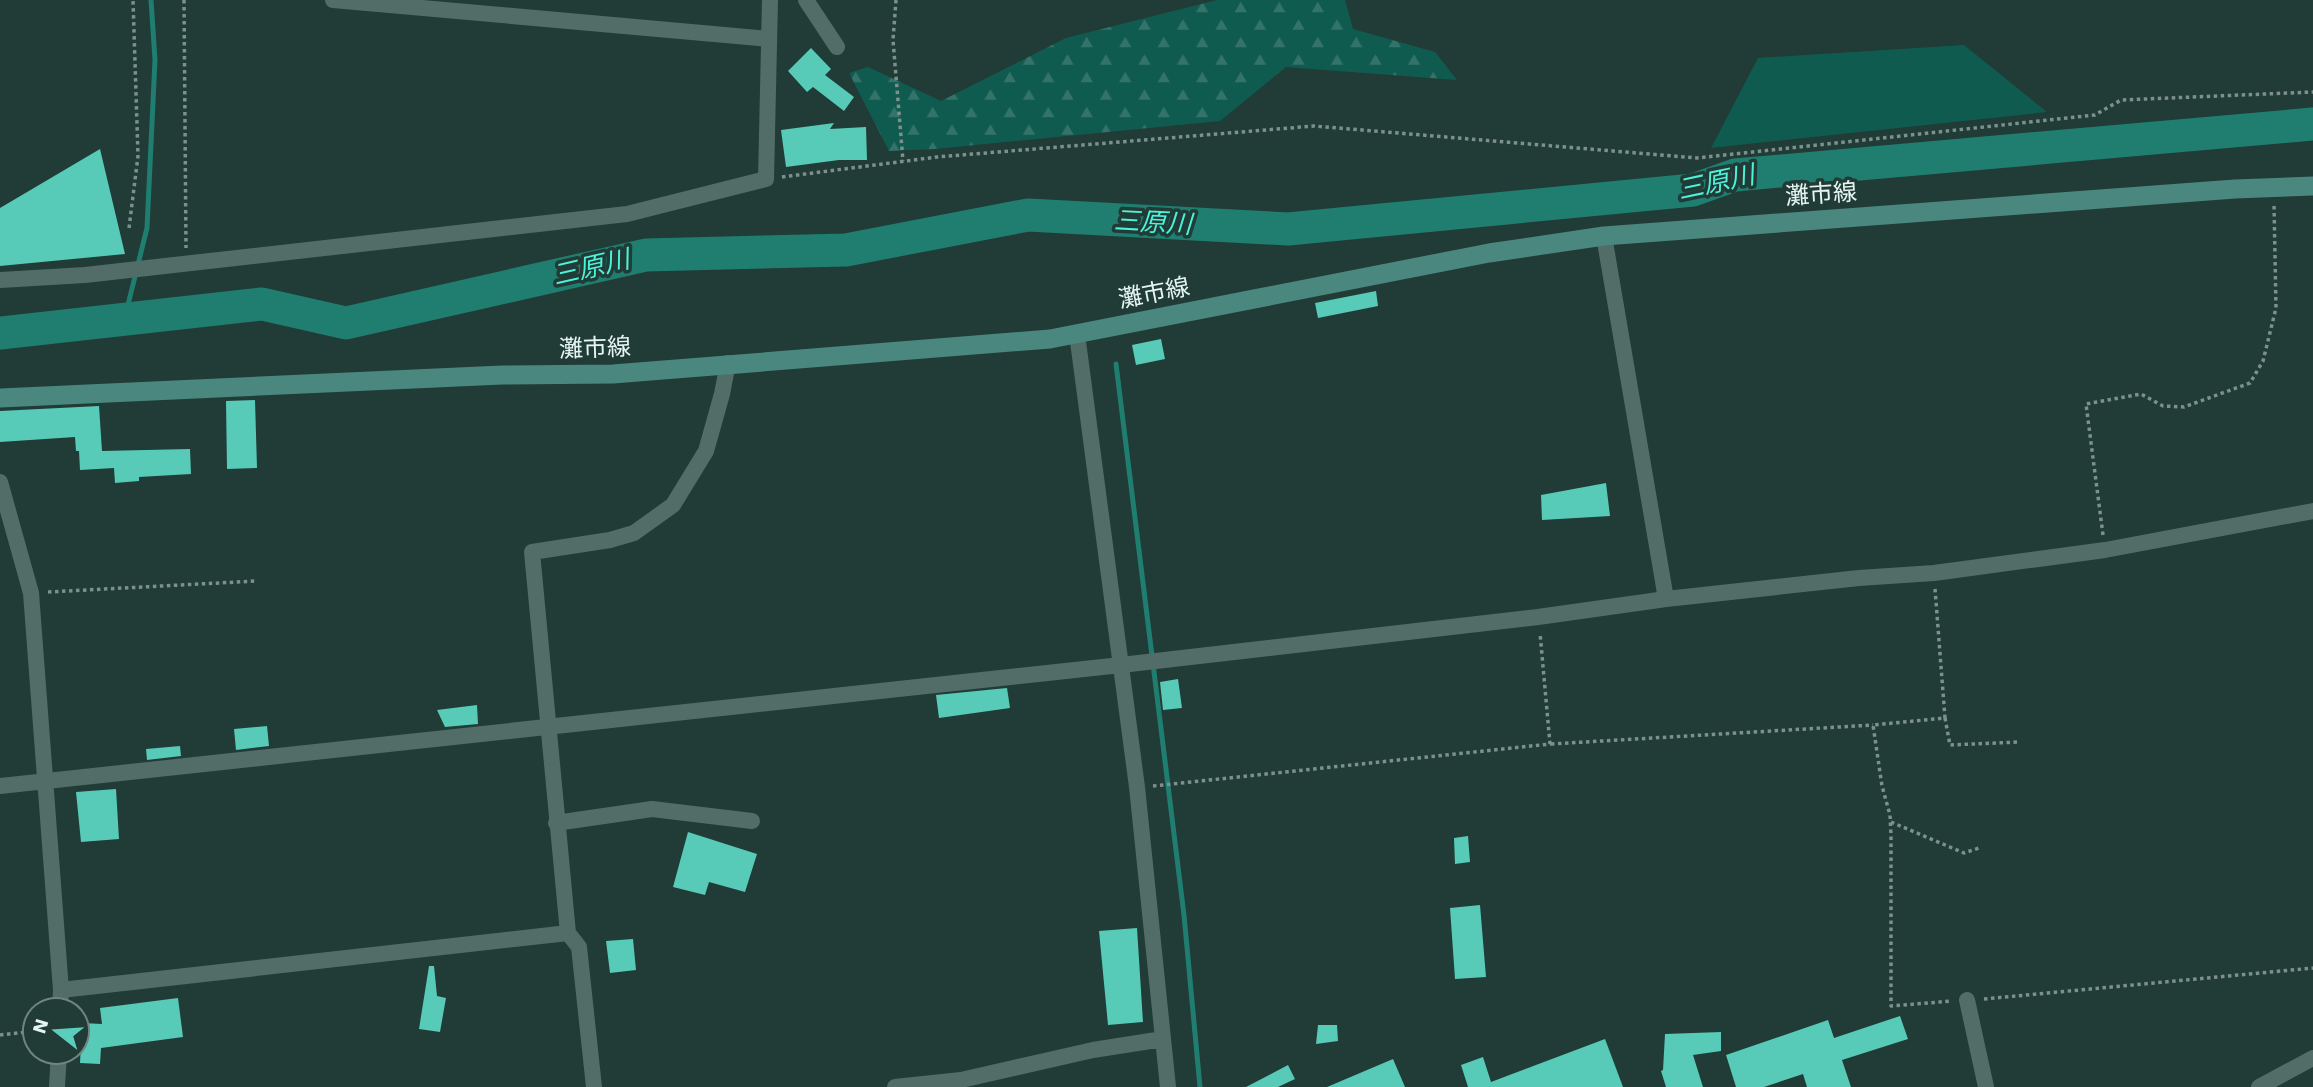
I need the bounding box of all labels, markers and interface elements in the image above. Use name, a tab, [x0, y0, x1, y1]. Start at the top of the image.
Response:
water label: 三原川	[1675, 159, 1760, 205]
street label: 灘市線	[1784, 178, 1858, 210]
water label: 三原川	[1113, 205, 1196, 239]
water label: 三原川	[550, 243, 635, 290]
street label: 灘市線	[1116, 272, 1192, 314]
street label: 灘市線	[559, 333, 631, 363]
north arrow	[21, 996, 91, 1066]
text: N	[27, 1016, 53, 1036]

